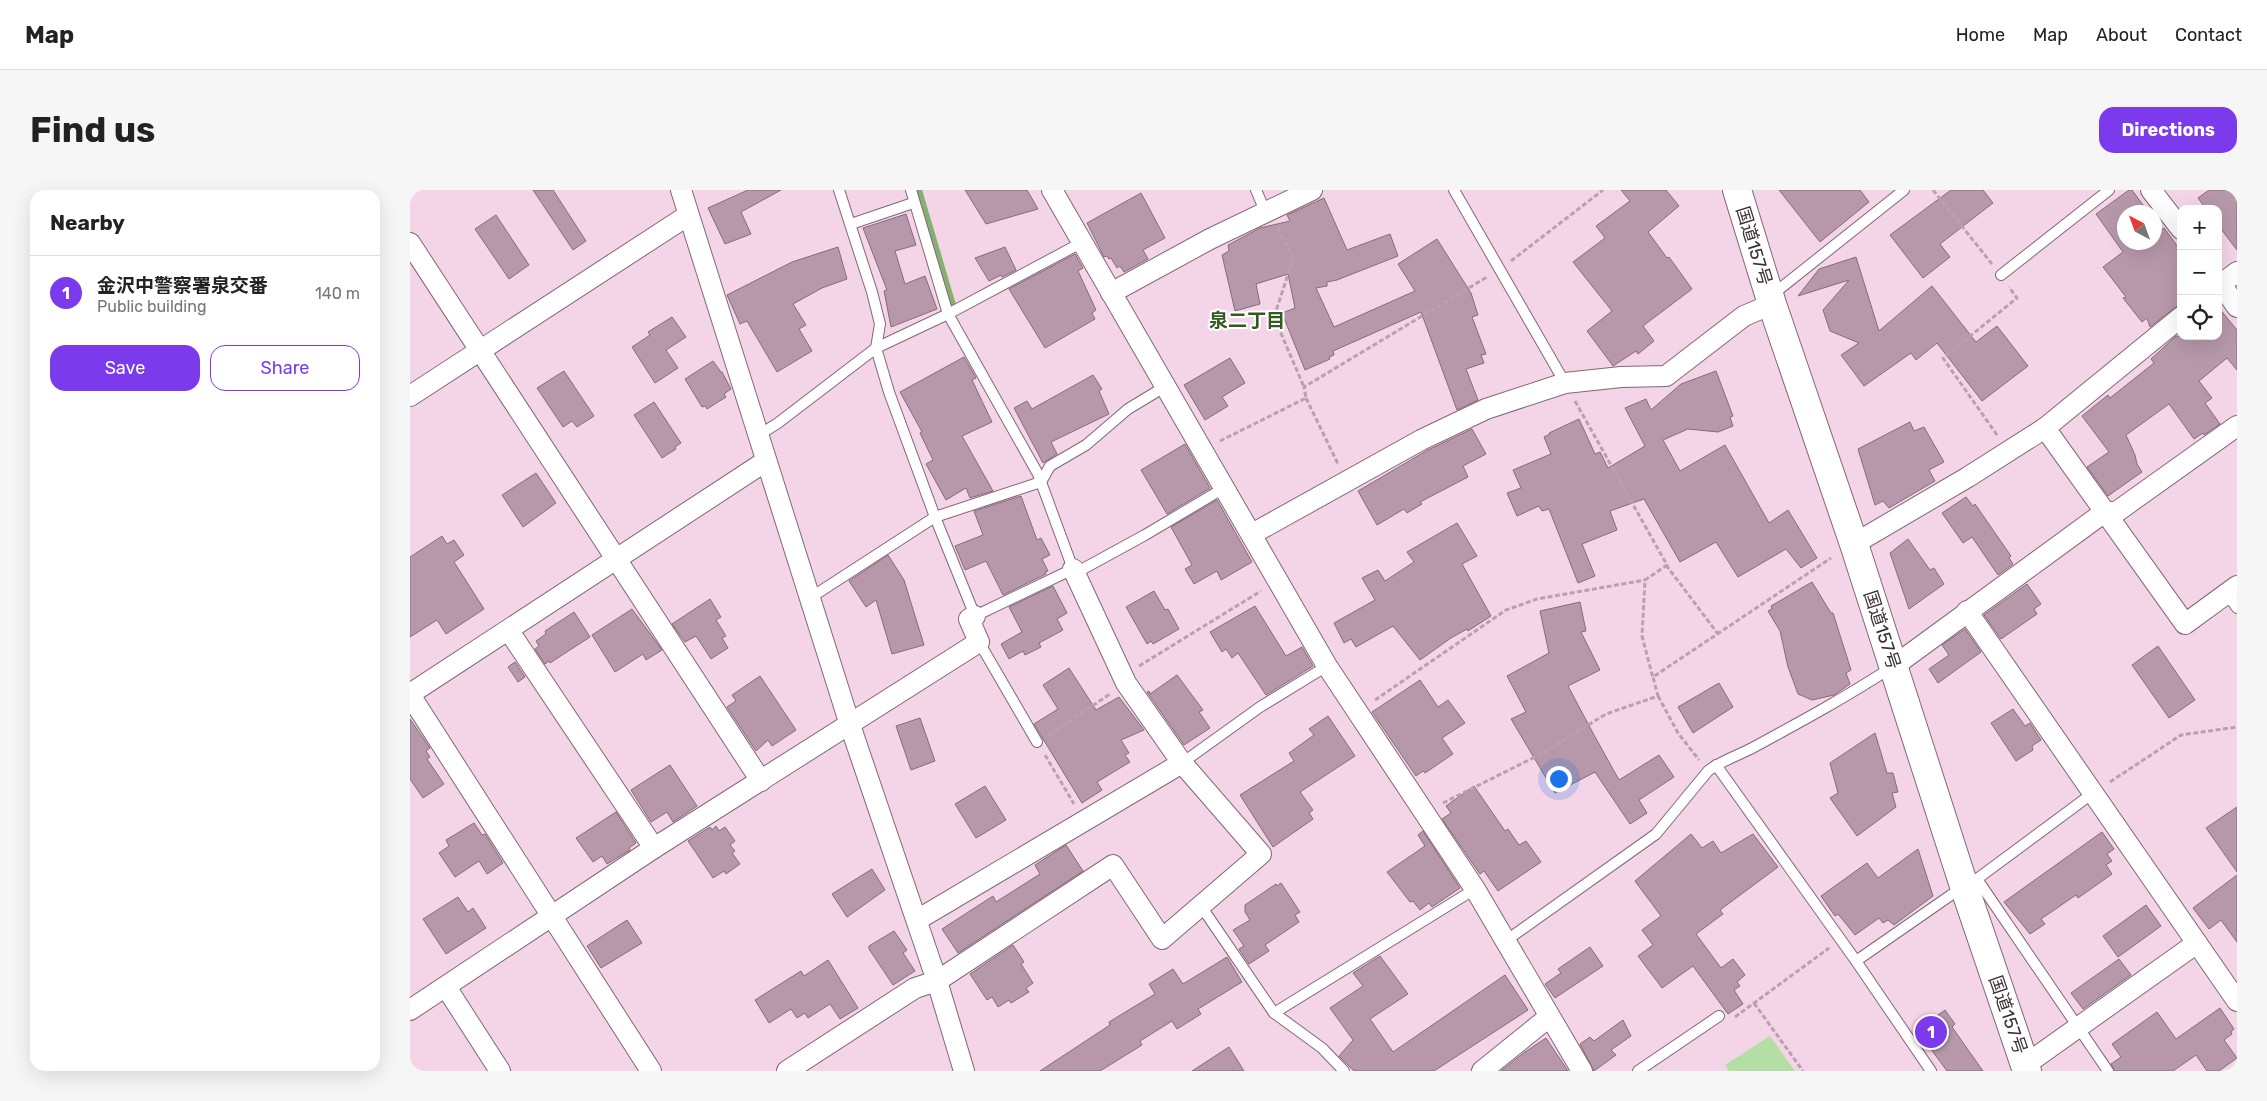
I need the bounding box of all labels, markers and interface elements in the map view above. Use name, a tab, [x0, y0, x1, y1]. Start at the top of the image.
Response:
text: Map	[25, 21, 74, 49]
text: Home	[1956, 24, 2005, 46]
text: Map	[2033, 24, 2068, 46]
text: About	[2096, 24, 2147, 46]
text: Contact	[2175, 24, 2242, 46]
button: Directions	[2099, 107, 2237, 153]
text: Find us	[30, 109, 155, 151]
street label: 国道157号	[1732, 204, 1776, 288]
north arrow	[2117, 205, 2162, 250]
map controls	[2177, 205, 2222, 340]
button: +	[2177, 205, 2222, 250]
text: Nearby	[50, 210, 125, 235]
button: −	[2177, 250, 2222, 295]
text: 金沢中警察署泉交番	[97, 274, 268, 297]
text: 1	[62, 284, 70, 303]
text: 140 m	[315, 284, 360, 303]
button: locate	[2177, 295, 2222, 340]
text: Public building	[97, 297, 207, 316]
district label: 泉二丁目	[1209, 309, 1285, 332]
button: Save	[50, 345, 200, 391]
button: Share	[210, 345, 360, 391]
street label: 国道157号	[1859, 588, 1905, 672]
your location	[1546, 766, 1572, 792]
street label: 国道157号	[1984, 973, 2032, 1057]
pin: 1	[1915, 1013, 1947, 1051]

